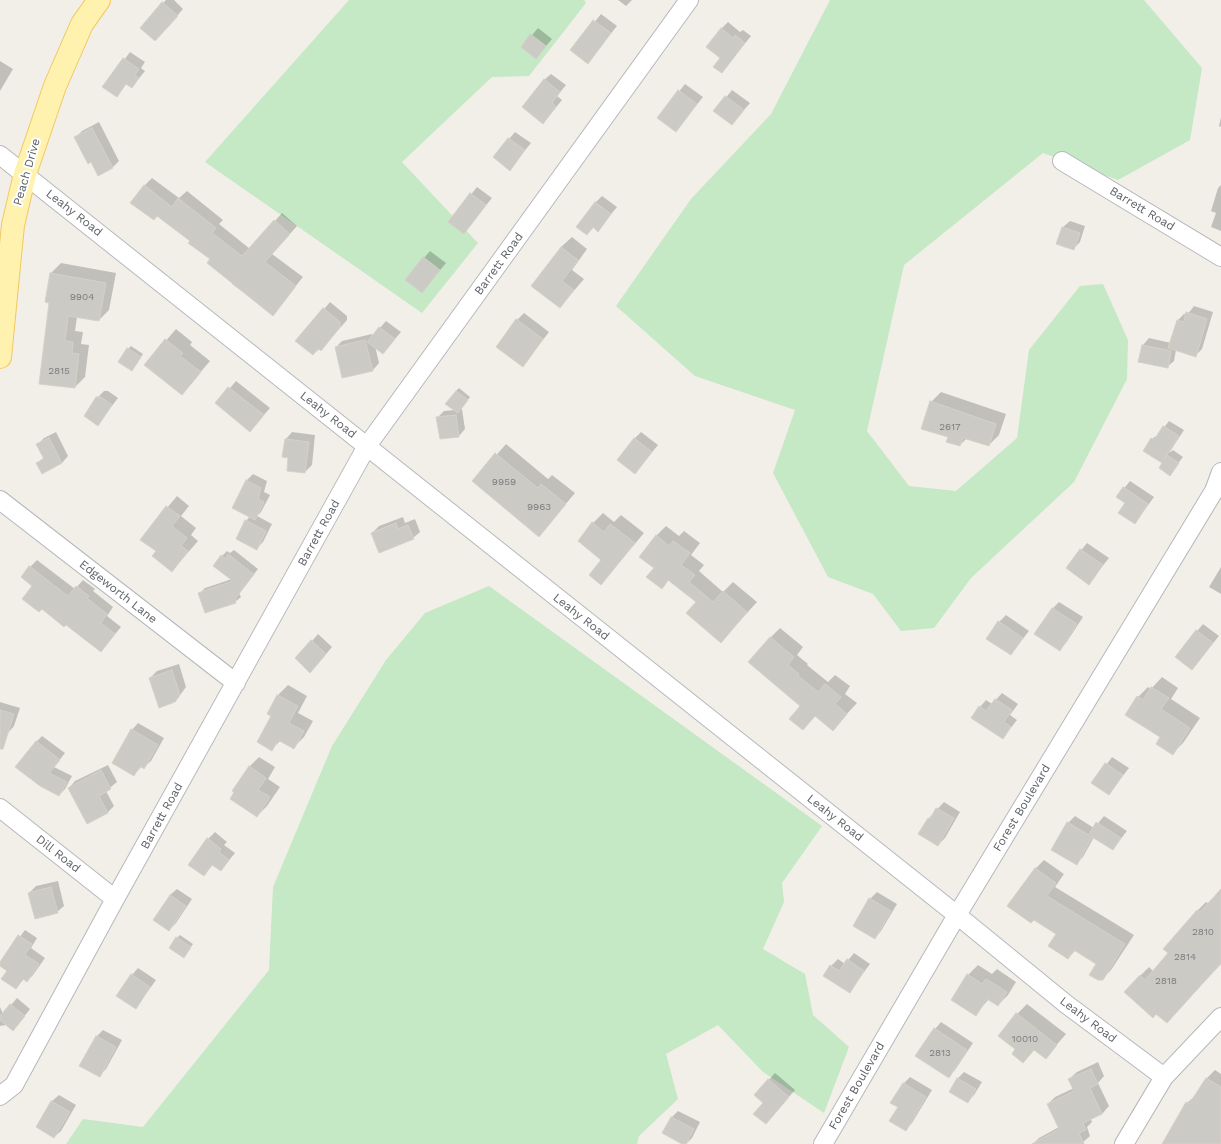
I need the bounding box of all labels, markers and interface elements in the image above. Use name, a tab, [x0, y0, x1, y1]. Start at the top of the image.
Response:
street label: Peach Drive	[11, 137, 43, 207]
street label: Barrett Road	[1107, 184, 1177, 234]
street label: Leahy Road	[43, 187, 105, 239]
street label: Barrett Road	[472, 230, 526, 298]
house number: 9904	[70, 291, 94, 303]
house number: 2815	[48, 365, 70, 377]
street label: Leahy Road	[297, 389, 359, 441]
house number: 2617	[939, 421, 961, 433]
house number: 9959	[492, 476, 516, 488]
street label: Barrett Road	[295, 497, 343, 569]
house number: 9963	[527, 501, 551, 513]
street label: Edgeworth Lane	[76, 557, 160, 627]
street label: Leahy Road	[550, 591, 612, 643]
street label: Forest Boulevard	[990, 762, 1054, 854]
street label: Barrett Road	[138, 780, 186, 852]
street label: Leahy Road	[804, 792, 866, 844]
street label: Dill Road	[33, 832, 83, 876]
house number: 2810	[1192, 926, 1214, 938]
house number: 2814	[1174, 951, 1196, 963]
house number: 2818	[1155, 975, 1177, 987]
street label: Leahy Road	[1057, 994, 1119, 1046]
house number: 10010	[1012, 1033, 1038, 1045]
street label: Forest Boulevard	[826, 1040, 888, 1132]
house number: 2813	[929, 1047, 951, 1059]

